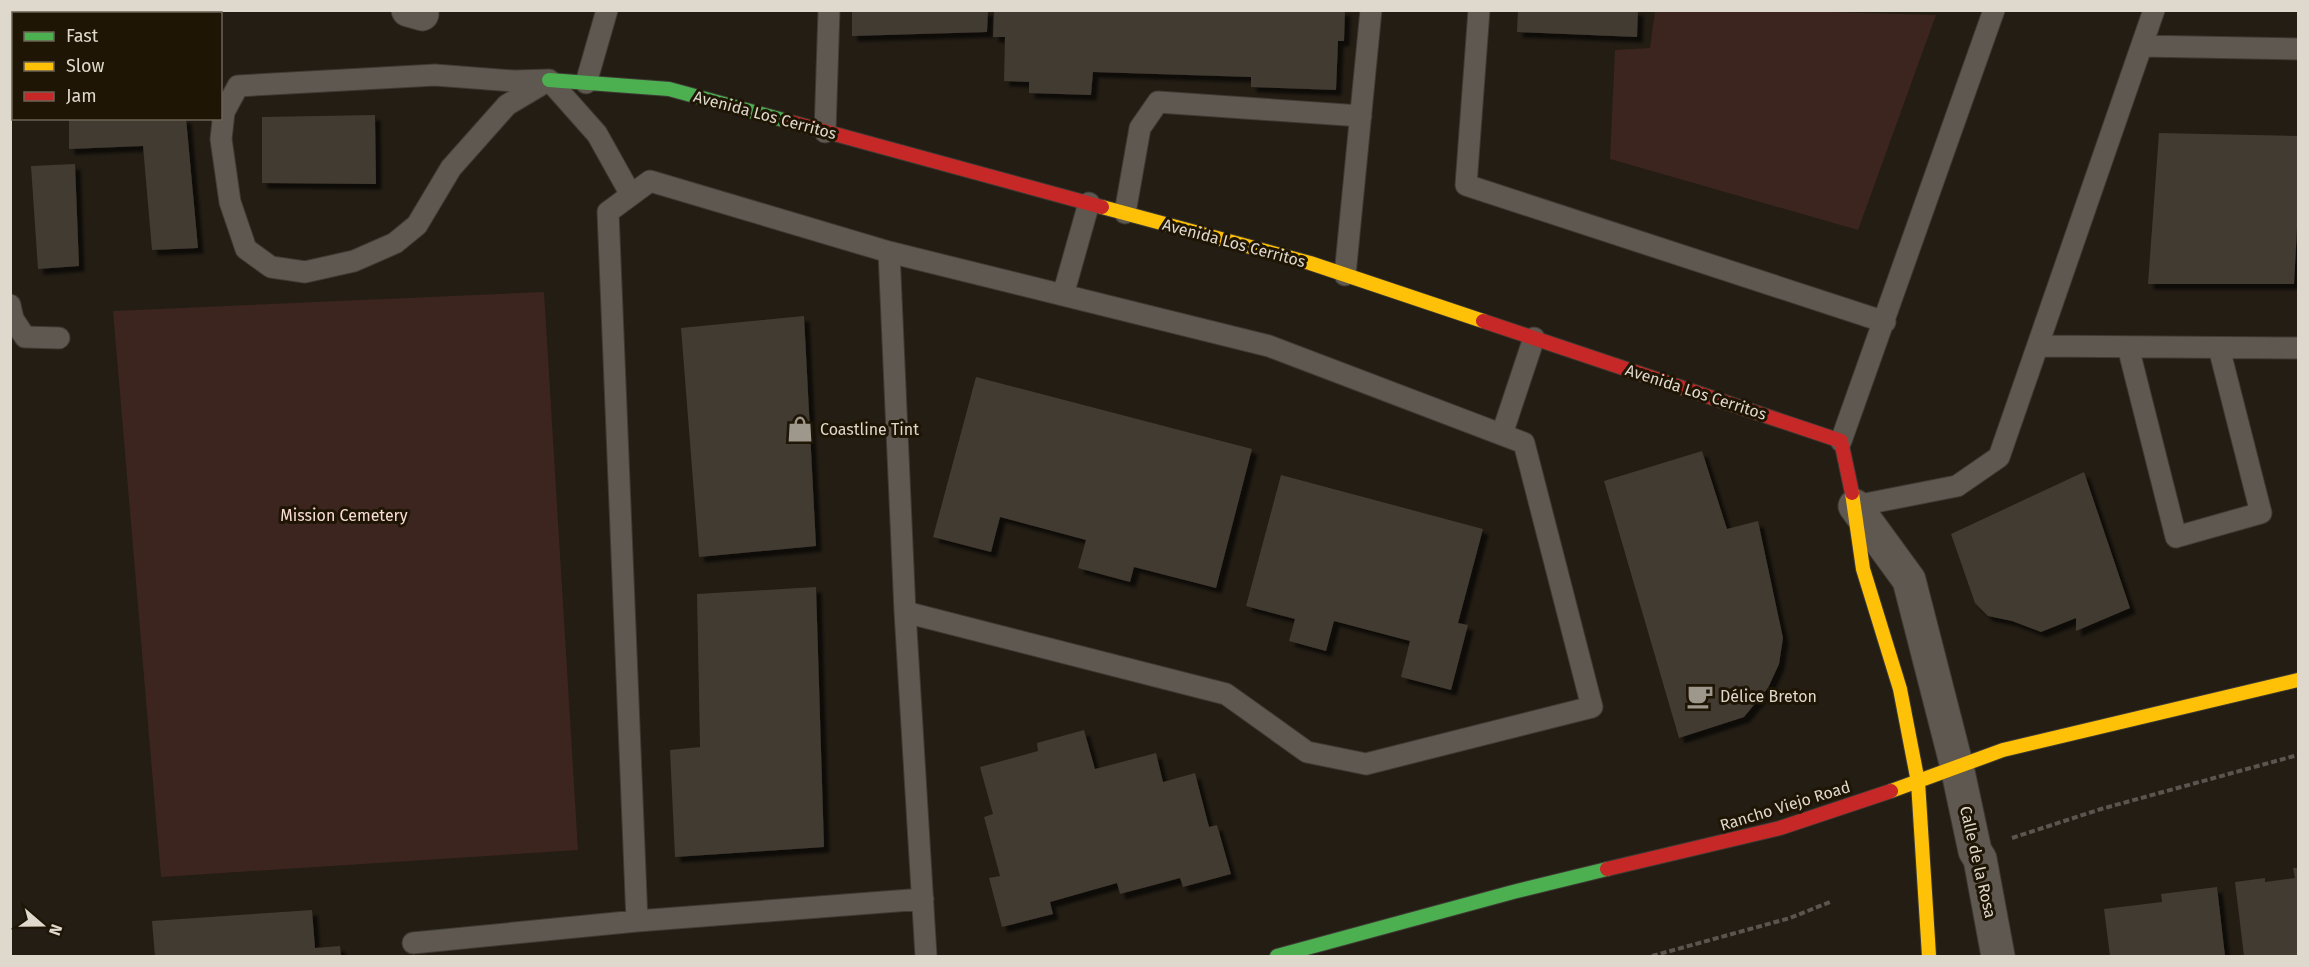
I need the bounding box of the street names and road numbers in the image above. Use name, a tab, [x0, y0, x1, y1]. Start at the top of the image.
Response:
street label: Avenida Los Cerritos	[691, 87, 839, 143]
street label: Avenida Los Cerritos	[1160, 215, 1308, 271]
street label: Avenida Los Cerritos	[1623, 360, 1769, 424]
street label: Rancho Viejo Road	[1718, 777, 1852, 835]
street label: Calle de la Rosa	[1956, 804, 2000, 920]

